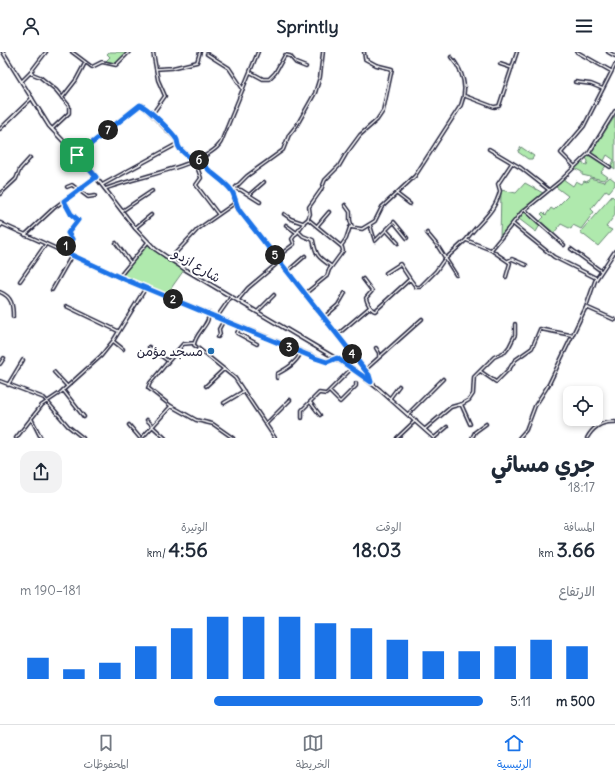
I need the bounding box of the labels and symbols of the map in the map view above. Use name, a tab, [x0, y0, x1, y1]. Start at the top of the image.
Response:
pin: 7	[98, 120, 118, 140]
pin	[60, 138, 94, 172]
pin: 6	[189, 150, 209, 170]
pin: 1	[56, 236, 76, 256]
street label: شارع ازدو	[168, 244, 224, 287]
pin: 5	[265, 245, 285, 265]
pin: 2	[163, 289, 183, 309]
pin: 3	[279, 337, 299, 357]
place label: مسجد مؤمن	[137, 343, 203, 360]
pin: 4	[342, 344, 362, 364]
marker: مسجد مؤمن	[206, 346, 216, 356]

